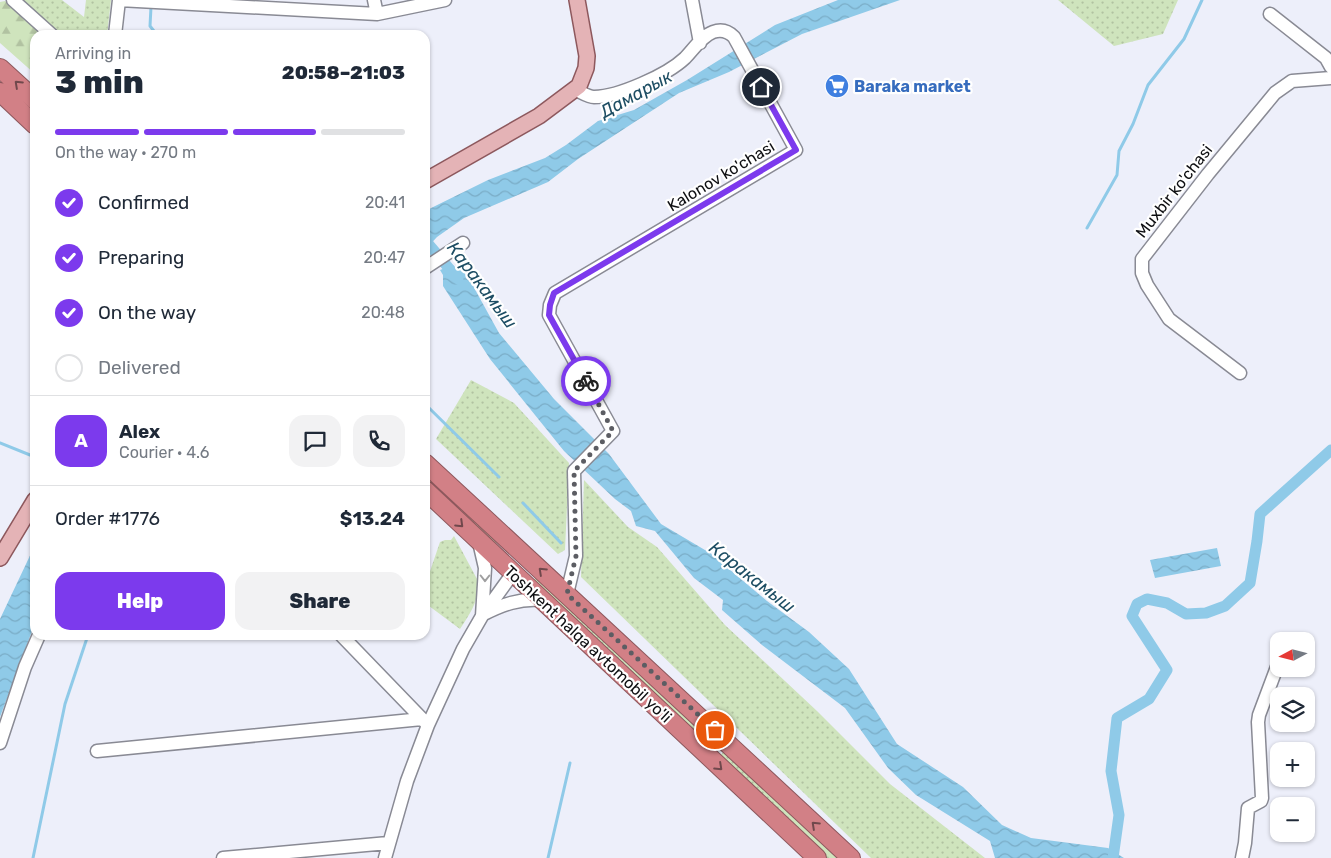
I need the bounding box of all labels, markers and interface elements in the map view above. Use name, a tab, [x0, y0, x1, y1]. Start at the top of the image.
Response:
text: Arriving in	[55, 44, 131, 63]
text: 20:58–21:03	[282, 61, 405, 84]
text: 3 min	[55, 63, 144, 101]
water label: Дамарык	[594, 65, 676, 124]
pin	[740, 66, 782, 108]
icon: home	[747, 73, 775, 101]
supermarket icon: Baraka market	[824, 73, 850, 99]
place label: Baraka market	[854, 77, 971, 96]
one-way arrow	[14, 81, 23, 90]
street label: Kalonov ko'chasi	[664, 137, 778, 215]
street label: Muxbir ko'chasi	[1132, 141, 1216, 241]
text: On the way · 270 m	[55, 143, 196, 162]
icon: check	[55, 189, 83, 217]
text: Confirmed	[98, 191, 189, 214]
text: 20:41	[365, 193, 405, 212]
water label: Каракамыш	[442, 237, 522, 333]
icon: check	[55, 244, 83, 272]
text: Preparing	[98, 246, 184, 269]
text: 20:47	[363, 248, 405, 267]
icon: check	[55, 299, 83, 327]
text: On the way	[98, 301, 196, 324]
text: 20:48	[361, 303, 405, 322]
text: Delivered	[98, 356, 181, 379]
courier	[561, 356, 611, 406]
icon: bike	[572, 367, 600, 395]
button: chat	[289, 415, 341, 467]
button: phone	[353, 415, 405, 467]
text: Alex	[119, 420, 160, 443]
text: A	[74, 429, 88, 452]
text: Courier · 4.6	[119, 443, 209, 462]
text: Order #1776	[55, 507, 160, 530]
text: $13.24	[340, 507, 405, 530]
one-way arrow	[455, 518, 464, 527]
water label: Каракамыш	[705, 537, 799, 617]
street label: Toshkent halqa avtomobil yo'li	[500, 561, 676, 727]
one-way arrow	[539, 568, 548, 577]
button: Help	[55, 572, 225, 630]
button: Share	[235, 572, 405, 630]
one-way arrow	[480, 575, 490, 583]
north arrow	[1270, 632, 1315, 678]
map controls	[1270, 632, 1315, 842]
button: layers	[1270, 687, 1315, 732]
pin	[694, 709, 736, 751]
icon: bag	[701, 716, 729, 744]
button: +	[1270, 742, 1315, 787]
one-way arrow	[713, 761, 722, 770]
button: −	[1270, 797, 1315, 842]
one-way arrow	[812, 822, 821, 831]

